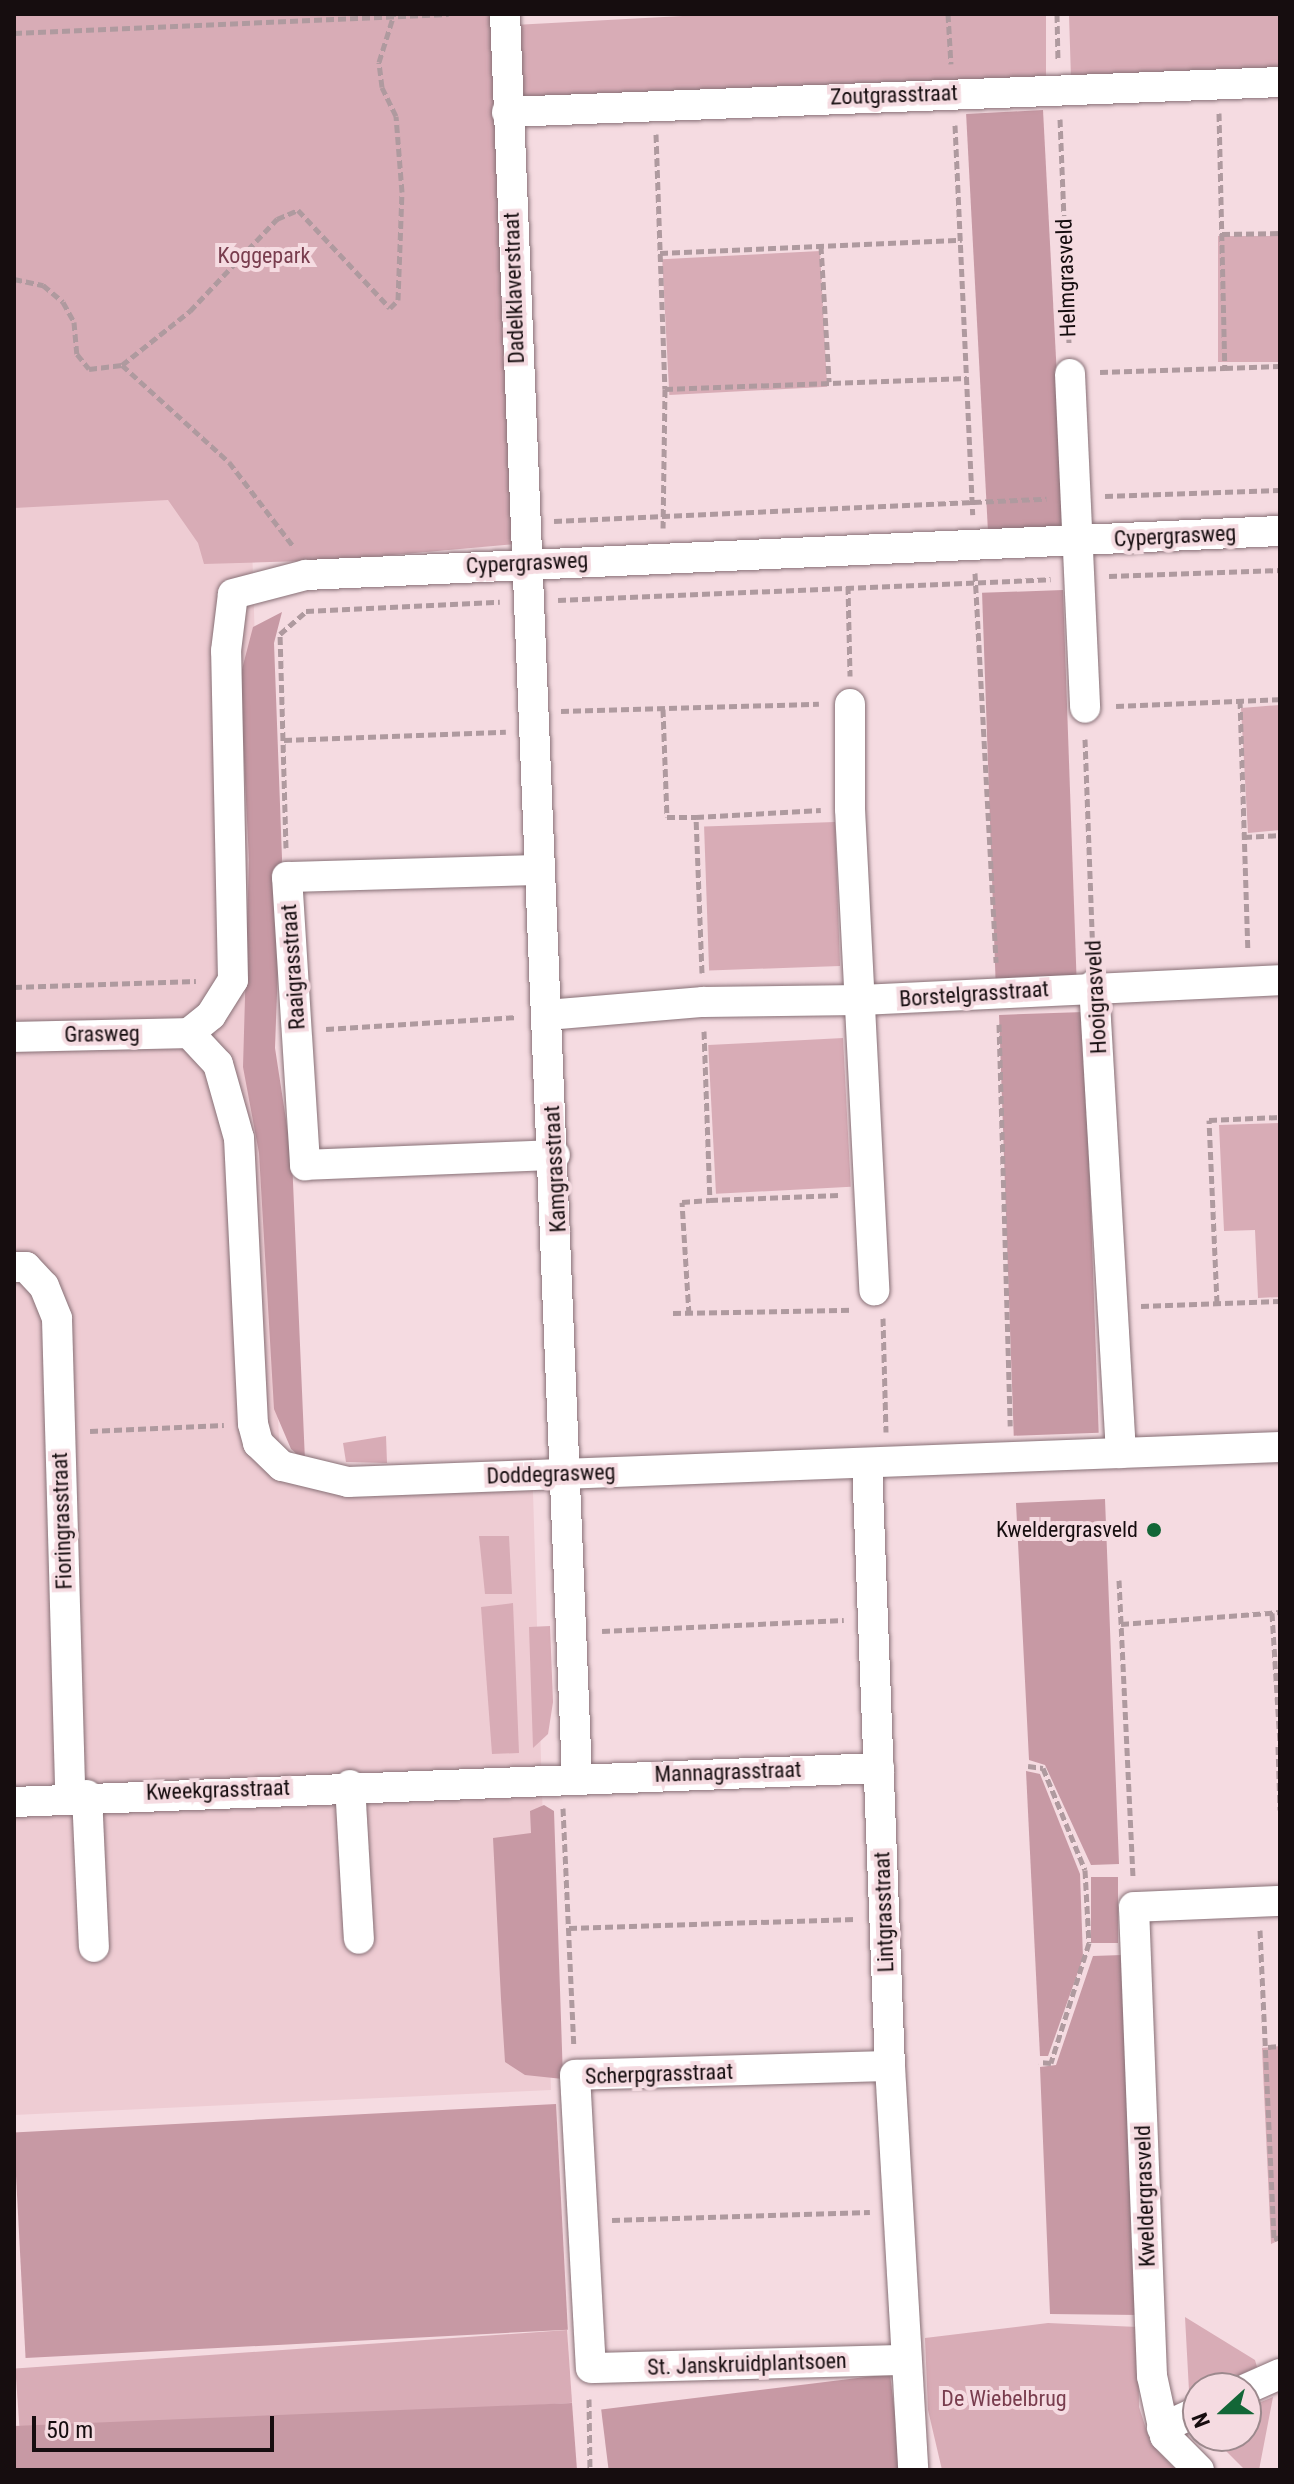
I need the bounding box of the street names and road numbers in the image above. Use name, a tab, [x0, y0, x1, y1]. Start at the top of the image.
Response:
street label: Zoutgrasstraat	[830, 80, 958, 110]
street label: Dadelklaverstraat	[498, 212, 530, 364]
street label: Helmgrasveld	[1051, 218, 1081, 338]
street label: Cypergrasweg	[1113, 520, 1237, 552]
street label: Cypergrasweg	[465, 547, 589, 579]
street label: Raaigrasstraat	[275, 903, 311, 1031]
street label: Hooigrasveld	[1080, 939, 1112, 1055]
street label: Borstelgrasstraat	[898, 976, 1050, 1012]
street label: Grasweg	[64, 1020, 140, 1048]
street label: Kamgrasstraat	[538, 1105, 572, 1233]
street label: Fioringrasstraat	[46, 1452, 78, 1590]
street label: Doddegrasweg	[486, 1459, 616, 1489]
street label: Mannagrasstraat	[654, 1756, 802, 1788]
street label: Kweekgrasstraat	[146, 1774, 290, 1806]
street label: Lintgrasstraat	[869, 1851, 899, 1973]
street label: Scherpgrasstraat	[585, 2058, 733, 2090]
street label: Kweldergrasveld	[1129, 2125, 1161, 2267]
street label: St. Janskruidplantsoen	[647, 2347, 847, 2381]

